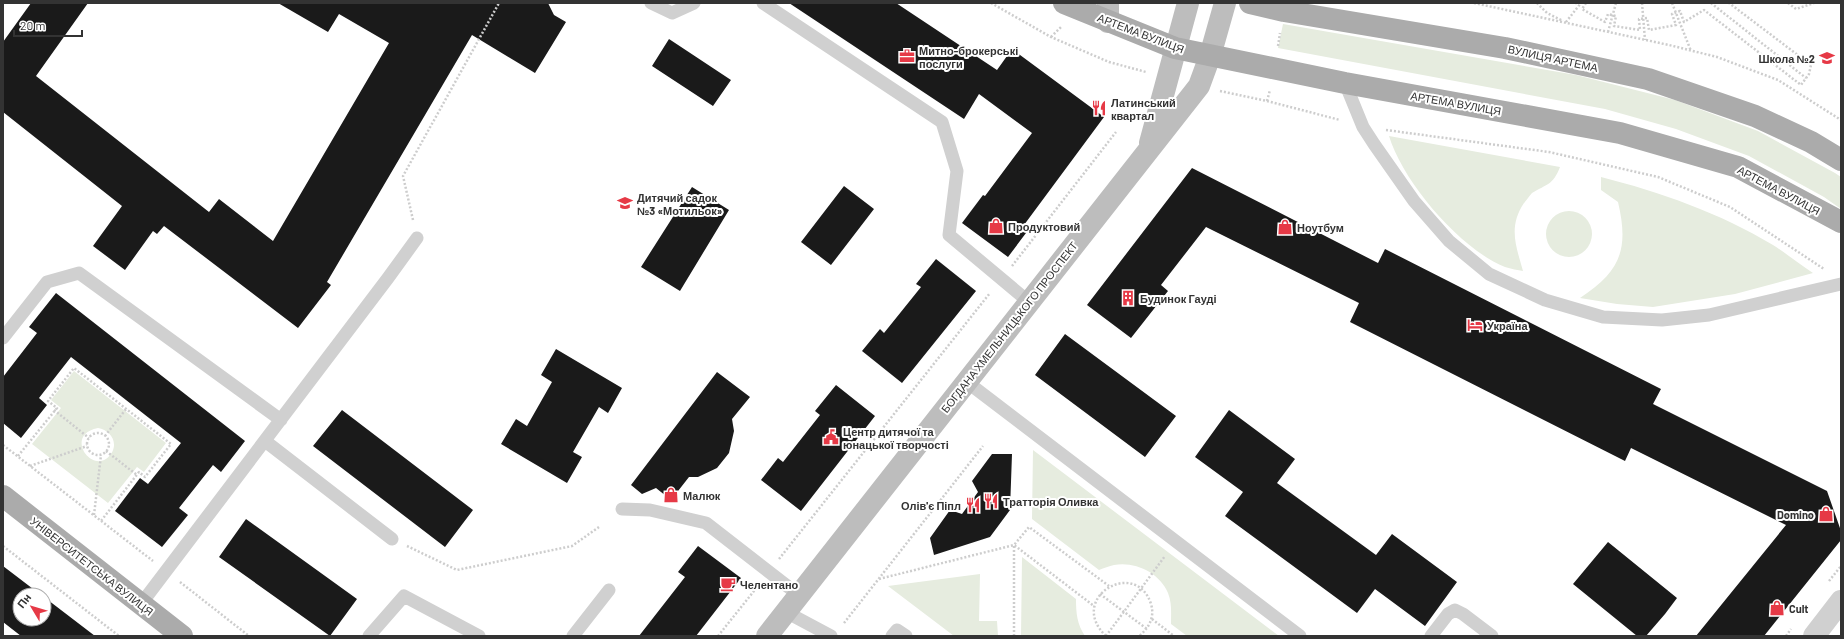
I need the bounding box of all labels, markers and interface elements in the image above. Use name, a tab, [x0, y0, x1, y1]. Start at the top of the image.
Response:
street label: АРТЕМА ВУЛИЦЯ	[1096, 10, 1186, 56]
scale bar	[14, 12, 82, 38]
text: 20 m	[20, 18, 46, 32]
street label: ВУЛИЦЯ АРТЕМА	[1507, 42, 1600, 74]
place label: Митно-брокерські послуги	[919, 44, 1018, 70]
office icon: Митно-брокерські послуги	[898, 47, 916, 65]
school or university icon: Школа №2	[1818, 49, 1836, 67]
place label: Школа №2	[1758, 52, 1815, 65]
street label: АРТЕМА ВУЛИЦЯ	[1410, 89, 1502, 117]
place label: Латинський квартал	[1111, 96, 1176, 122]
restaurant icon: Латинський квартал	[1090, 99, 1108, 117]
street label: АРТЕМА ВУЛИЦЯ	[1735, 163, 1823, 217]
place label: Дитячий садок №3 «Мотильок»	[637, 191, 723, 217]
school or university icon: Дитячий садок №3 «Мотильок»	[616, 194, 634, 212]
shop icon: Продуктовий	[987, 217, 1005, 235]
shop icon: Ноутбум	[1276, 218, 1294, 236]
place label: Продуктовий	[1008, 220, 1080, 233]
place label: Ноутбум	[1297, 221, 1344, 234]
street label: БОГДАНА ХМЕЛЬНИЦЬКОГО ПРОСПЕКТ	[938, 239, 1080, 415]
building icon: Будинок Гауді	[1119, 289, 1137, 307]
place label: Будинок Гауді	[1140, 292, 1217, 305]
hotel icon: Україна	[1466, 316, 1484, 334]
place label: Україна	[1487, 319, 1529, 332]
place label: Центр дитячої та юнацької творчості	[843, 425, 949, 451]
public building icon: Центр дитячої та юнацької творчості	[822, 428, 840, 446]
shop icon: Малюк	[662, 486, 680, 504]
place label: Малюк	[683, 489, 721, 502]
restaurant icon: Тратторія Оливка	[982, 492, 1000, 510]
place label: Тратторія Оливка	[1003, 495, 1099, 508]
restaurant icon: Олів'є Піпл	[964, 496, 982, 514]
place label: Олів'є Піпл	[901, 499, 961, 512]
shop icon: Domino	[1817, 505, 1835, 523]
place label: Domino	[1777, 508, 1814, 521]
street label: УНІВЕРСИТЕТСЬКА ВУЛИЦЯ	[28, 514, 156, 618]
cafe icon: Челентано	[719, 575, 737, 593]
place label: Челентано	[740, 578, 799, 591]
north arrow	[12, 587, 52, 627]
text: Пн	[14, 591, 33, 610]
shop icon: Cult	[1768, 599, 1786, 617]
place label: Cult	[1789, 602, 1809, 615]

